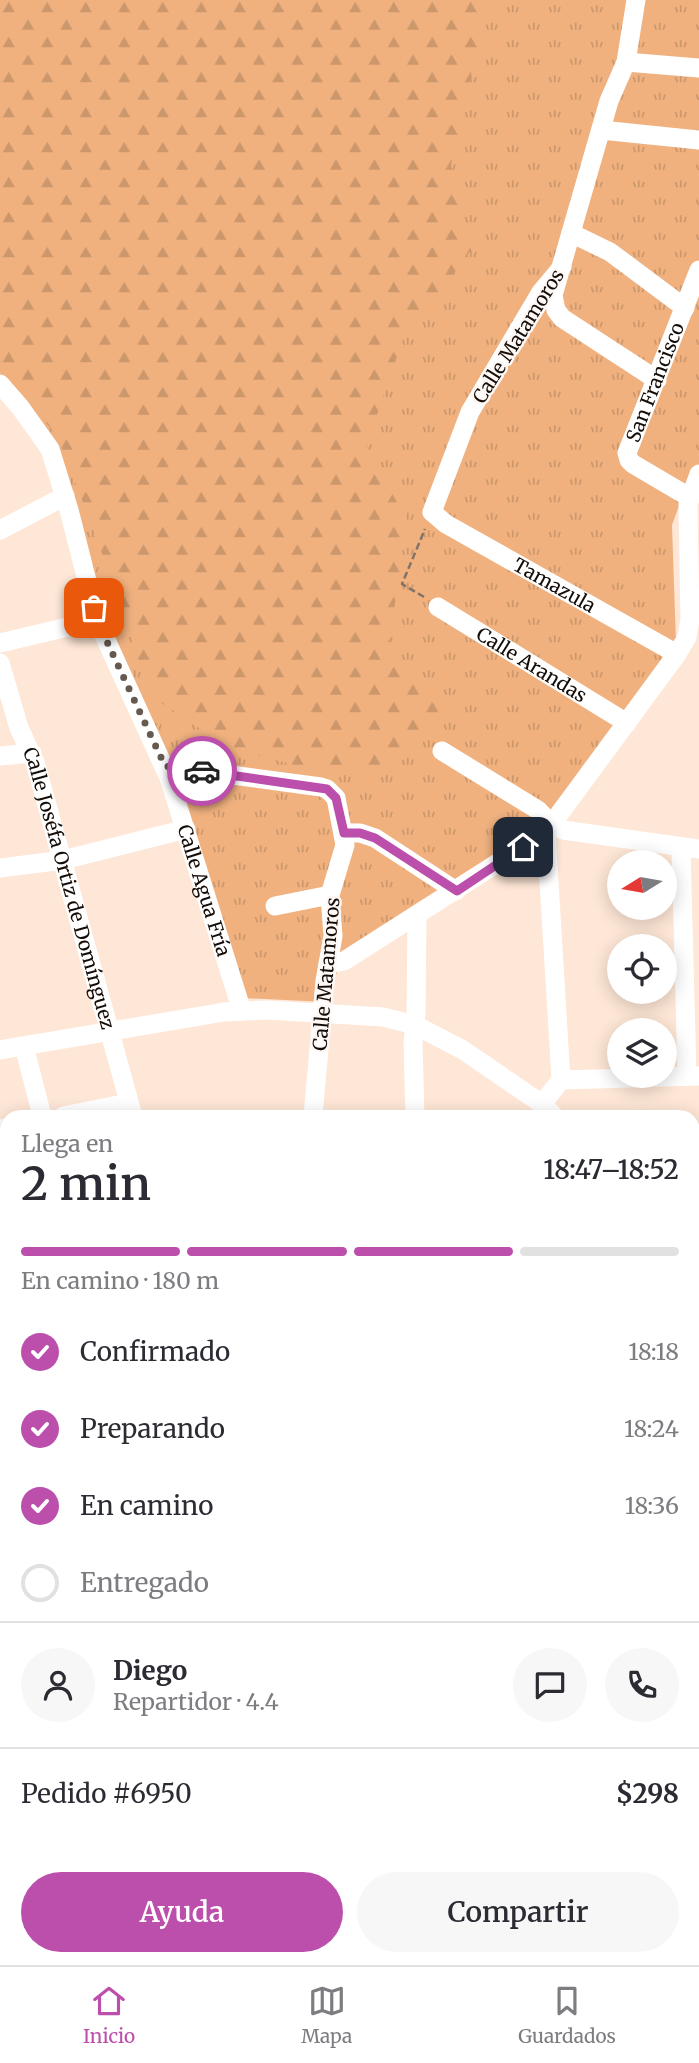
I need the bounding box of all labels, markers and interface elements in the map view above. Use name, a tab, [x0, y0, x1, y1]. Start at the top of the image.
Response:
street label: Calle Matamoros	[467, 264, 569, 408]
street label: San Francisco	[620, 319, 689, 446]
street label: Tamazula	[509, 552, 600, 618]
pin	[64, 578, 124, 638]
icon: bag	[75, 589, 113, 627]
street label: Calle Arandas	[472, 622, 591, 707]
courier	[167, 736, 237, 806]
street label: Calle Joséfa Ortiz de Domínguez	[18, 743, 120, 1032]
icon: car	[183, 752, 221, 790]
pin	[493, 817, 553, 877]
street label: Calle Agua Fría	[172, 822, 236, 959]
icon: home	[504, 828, 542, 866]
north arrow	[607, 850, 677, 920]
map controls	[607, 850, 677, 1088]
street label: Calle Matamoros	[307, 896, 345, 1052]
button: locate	[607, 934, 677, 1004]
button: layers	[607, 1018, 677, 1088]
text: Llega en	[21, 1129, 113, 1158]
text: 18:47–18:52	[543, 1153, 679, 1186]
text: 2 min	[21, 1155, 151, 1213]
text: En camino · 180 m	[21, 1266, 219, 1295]
icon: check	[21, 1333, 59, 1371]
text: Confirmado	[80, 1335, 230, 1368]
text: 18:18	[628, 1337, 679, 1366]
icon: check	[21, 1410, 59, 1448]
text: Preparando	[80, 1412, 225, 1445]
text: 18:24	[624, 1414, 679, 1443]
icon: check	[21, 1487, 59, 1525]
text: En camino	[80, 1489, 213, 1522]
text: 18:36	[625, 1491, 679, 1520]
text: Entregado	[80, 1566, 209, 1599]
button: person	[21, 1648, 95, 1722]
button: chat	[513, 1648, 587, 1722]
button: phone	[605, 1648, 679, 1722]
text: Diego	[113, 1654, 187, 1687]
text: Repartidor · 4.4	[113, 1687, 279, 1716]
text: Pedido #6950	[21, 1777, 192, 1810]
text: $298	[616, 1777, 679, 1810]
button: Ayuda	[21, 1872, 343, 1952]
button: Compartir	[357, 1872, 679, 1952]
tab: Inicio	[83, 1982, 135, 2048]
tab: Mapa	[301, 1982, 352, 2048]
tab: Guardados	[518, 1982, 616, 2048]

